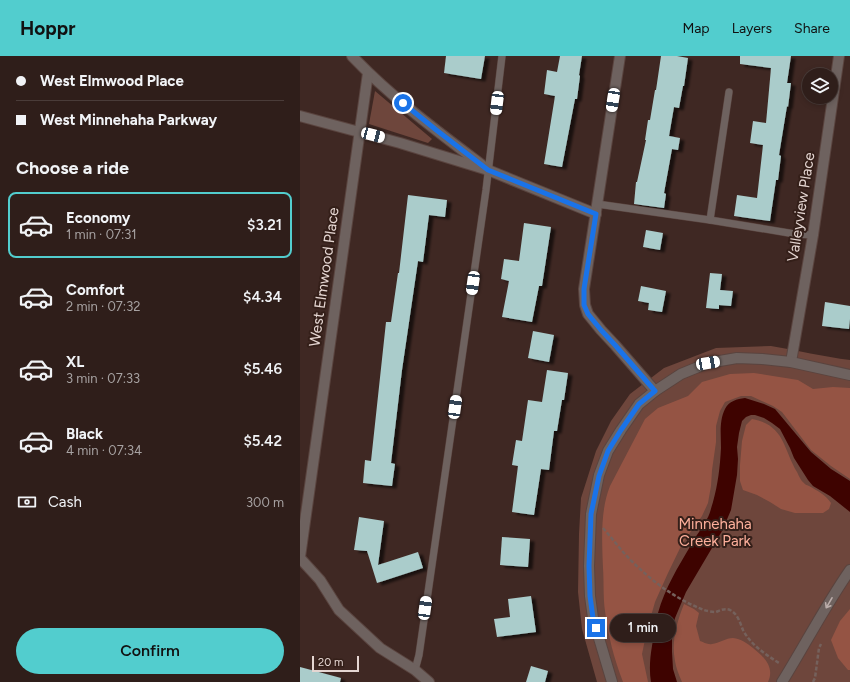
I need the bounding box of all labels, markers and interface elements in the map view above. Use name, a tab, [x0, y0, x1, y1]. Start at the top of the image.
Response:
text: Hoppr	[20, 17, 75, 40]
text: Map	[682, 20, 710, 37]
text: Layers	[732, 20, 772, 37]
text: Share	[794, 20, 830, 37]
map controls	[802, 68, 838, 104]
button: layers	[802, 68, 838, 104]
text: West Elmwood Place	[40, 72, 184, 90]
car	[605, 87, 621, 113]
car	[490, 90, 504, 116]
route start	[394, 94, 412, 112]
text: West Minnehaha Parkway	[40, 111, 217, 129]
car	[360, 126, 386, 144]
street label: Valleyview Place	[783, 151, 819, 263]
text: Choose a ride	[16, 157, 129, 179]
street label: West Elmwood Place	[305, 206, 343, 348]
icon: car	[18, 207, 54, 243]
text: Economy	[66, 209, 131, 227]
text: $3.21	[247, 216, 282, 234]
text: 1 min · 07:31	[66, 227, 137, 242]
car	[465, 270, 481, 296]
icon: car	[18, 279, 54, 315]
text: Comfort	[66, 281, 125, 299]
text: $4.34	[243, 288, 282, 306]
text: 2 min · 07:32	[66, 299, 140, 314]
icon: car	[18, 351, 54, 387]
text: XL	[66, 353, 84, 371]
car	[695, 355, 721, 371]
text: $5.46	[243, 360, 282, 378]
text: 3 min · 07:33	[66, 371, 140, 386]
car	[447, 394, 463, 420]
icon: car	[18, 423, 54, 459]
text: Black	[66, 425, 103, 443]
text: $5.42	[243, 432, 282, 450]
text: 4 min · 07:34	[66, 443, 142, 458]
icon: cash	[16, 491, 38, 513]
text: Cash	[48, 493, 82, 511]
text: 300 m	[246, 495, 284, 510]
park label: Minnehaha Creek Park	[678, 515, 752, 550]
car	[417, 595, 433, 621]
one-way arrow	[825, 597, 833, 609]
callout: 1 min	[610, 614, 676, 642]
route end	[587, 619, 605, 637]
text: 1 min	[628, 620, 658, 635]
button: Confirm	[16, 628, 284, 674]
scale bar	[312, 654, 359, 673]
text: 20 m	[318, 656, 343, 669]

